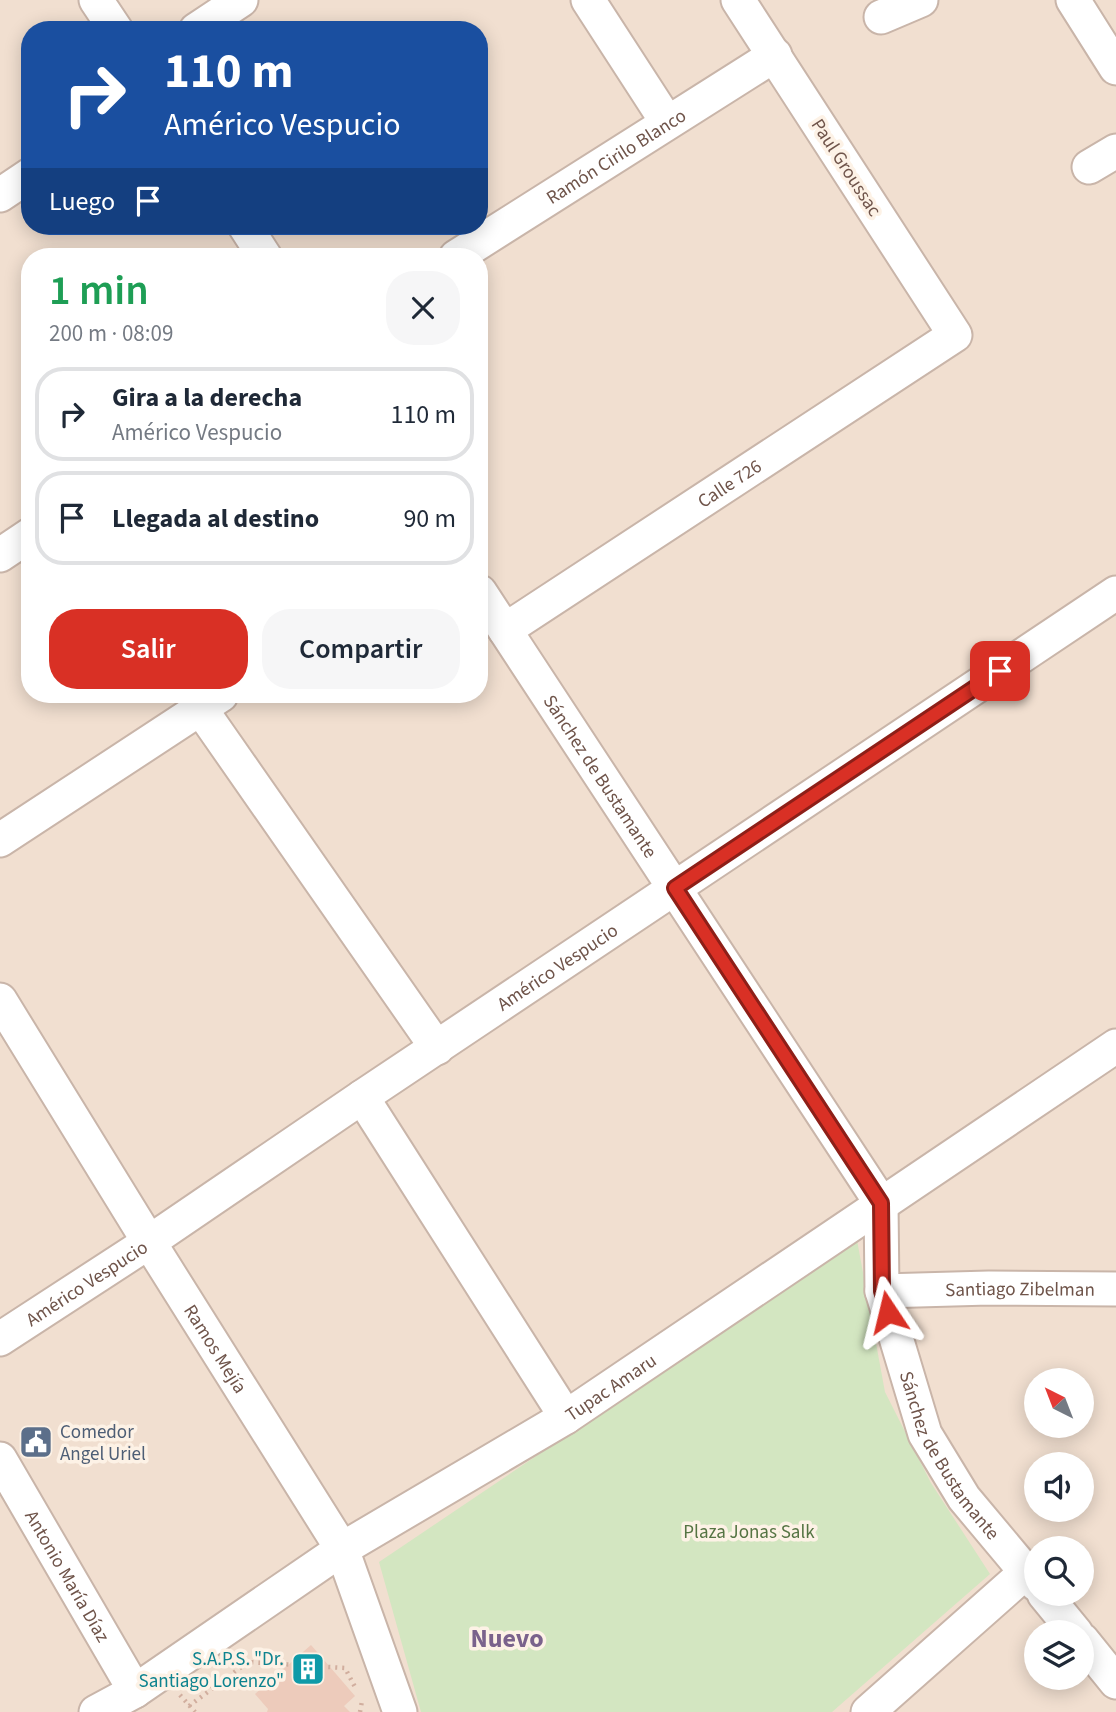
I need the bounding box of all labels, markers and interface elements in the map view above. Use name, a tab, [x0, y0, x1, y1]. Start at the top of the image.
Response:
text: 110 m	[164, 37, 293, 107]
icon: right	[49, 49, 140, 140]
text: Américo Vespucio	[164, 102, 401, 148]
street label: Ramón Cirilo Blanco	[541, 103, 692, 212]
street label: Paul Groussac	[804, 114, 888, 222]
icon: arrive	[129, 182, 167, 220]
text: Luego	[49, 183, 115, 220]
text: 1 min	[49, 261, 149, 321]
button: close	[386, 271, 460, 345]
text: 200 m · 08:09	[49, 317, 173, 350]
text: Gira a la derecha	[112, 379, 302, 416]
icon: right	[53, 395, 91, 433]
text: 110 m	[390, 396, 456, 433]
text: Américo Vespucio	[112, 416, 282, 449]
street label: Calle 726	[693, 453, 767, 515]
icon: arrive	[53, 499, 91, 537]
text: Llegada al destino	[112, 500, 319, 537]
text: 90 m	[403, 500, 456, 537]
button: Salir	[49, 609, 248, 689]
button: Compartir	[262, 609, 460, 689]
pin	[970, 641, 1030, 701]
icon: arrive	[981, 652, 1019, 690]
street label: Sánchez de Bustamante	[536, 690, 663, 864]
street label: Américo Vespucio	[492, 918, 624, 1018]
street label: Américo Vespucio	[21, 1234, 153, 1334]
position arrow	[851, 1275, 925, 1349]
street label: Santiago Zibelman	[945, 1276, 1095, 1304]
street label: Ramos Mejía	[177, 1300, 253, 1399]
street label: Tupac Amaru	[560, 1348, 662, 1429]
street label: Sánchez de Bustamante	[892, 1368, 1005, 1546]
north arrow	[1024, 1368, 1094, 1438]
map controls	[1024, 1368, 1094, 1690]
place label: Comedor Angel Uriel	[60, 1419, 146, 1468]
public building icon: Comedor Angel Uriel	[17, 1423, 55, 1461]
button: sound	[1024, 1452, 1094, 1522]
street label: Antonio María Díaz	[18, 1505, 116, 1647]
park label: Plaza Jonas Salk	[683, 1519, 815, 1546]
button: search	[1024, 1536, 1094, 1606]
district label: Nuevo	[470, 1620, 544, 1657]
button: layers	[1024, 1620, 1094, 1690]
place label: S.A.P.S. "Dr. Santiago Lorenzo"	[139, 1646, 284, 1695]
building icon: S.A.P.S. "Dr. Santiago Lorenzo"	[289, 1650, 327, 1688]

